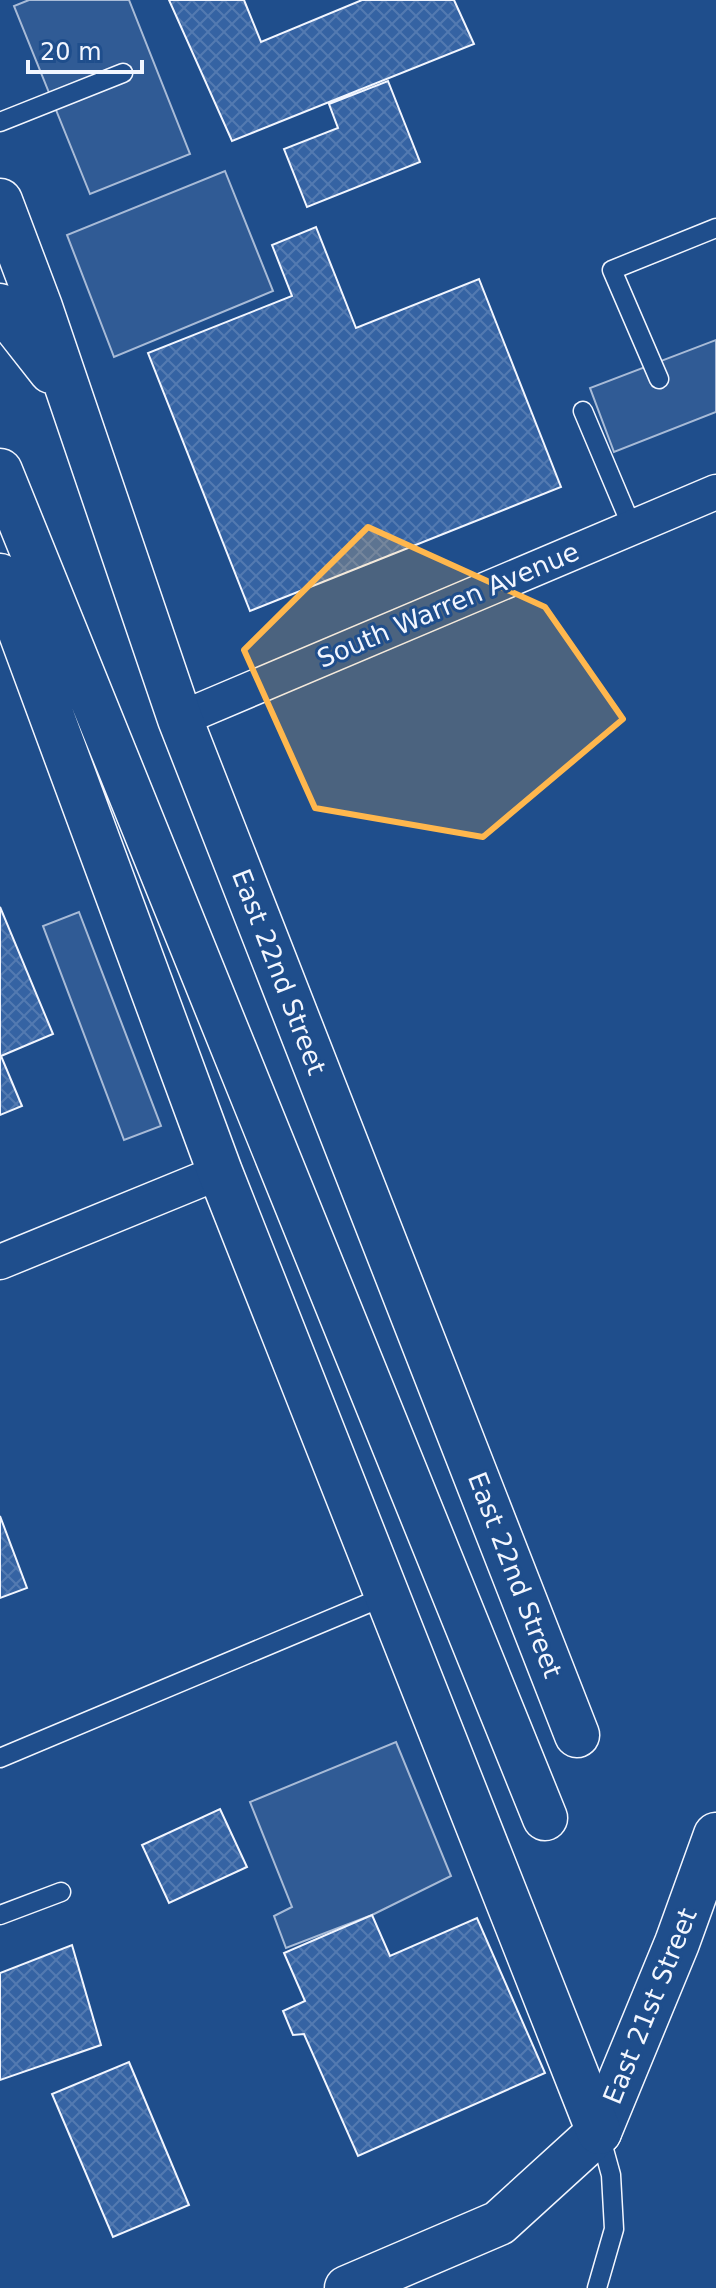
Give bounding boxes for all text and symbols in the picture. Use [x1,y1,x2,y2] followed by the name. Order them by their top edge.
[28,24,142,74] scale bar
[40,38,102,66] text: 20 m
[313,536,583,674] street label: South Warren Avenue
[226,865,332,1079] street label: East 22nd Street
[462,1468,568,1682] street label: East 22nd Street
[597,1904,703,2108] street label: East 21st Street

